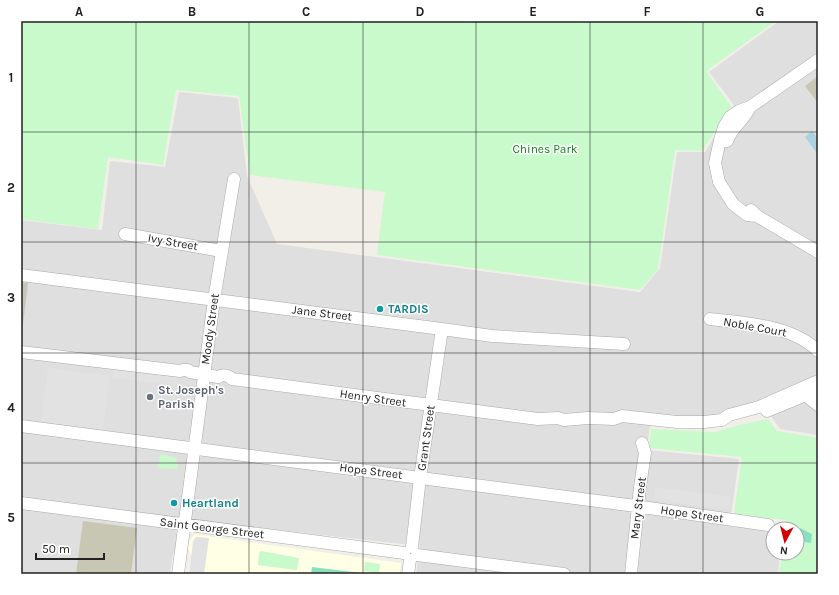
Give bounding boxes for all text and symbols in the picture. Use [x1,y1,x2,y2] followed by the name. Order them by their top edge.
[75,4,83,19] text: A
[188,4,196,19] text: B
[302,4,310,19] text: C
[416,4,425,19] text: D
[529,4,537,19] text: E
[643,4,651,19] text: F
[756,4,764,19] text: G
[9,70,13,85] text: 1
[512,142,578,156] park label: Chines Park
[7,180,15,195] text: 2
[147,231,200,253] street label: Ivy Street
[7,290,15,305] text: 3
[198,292,222,366] street label: Moody Street
[291,302,353,324] street label: Jane Street
[388,302,429,316] place label: TARDIS
[375,304,385,314] marker: TARDIS
[722,315,788,340] street label: Noble Court
[158,383,224,411] place label: St. Joseph's Parish
[339,386,408,410] street label: Henry Street
[145,392,155,402] marker: St. Joseph's Parish
[7,400,15,415] text: 4
[414,404,438,472] street label: Grant Street
[339,460,404,482] street label: Hope Street
[627,476,649,540] street label: Mary Street
[182,496,239,510] place label: Heartland
[169,498,179,508] marker: Heartland
[660,503,725,525] street label: Hope Street
[7,510,15,525] text: 5
[159,515,266,541] street label: Saint George Street
[765,521,805,561] north arrow
[36,535,104,561] scale bar
[42,542,70,556] text: 50 m
[779,543,789,557] text: N

